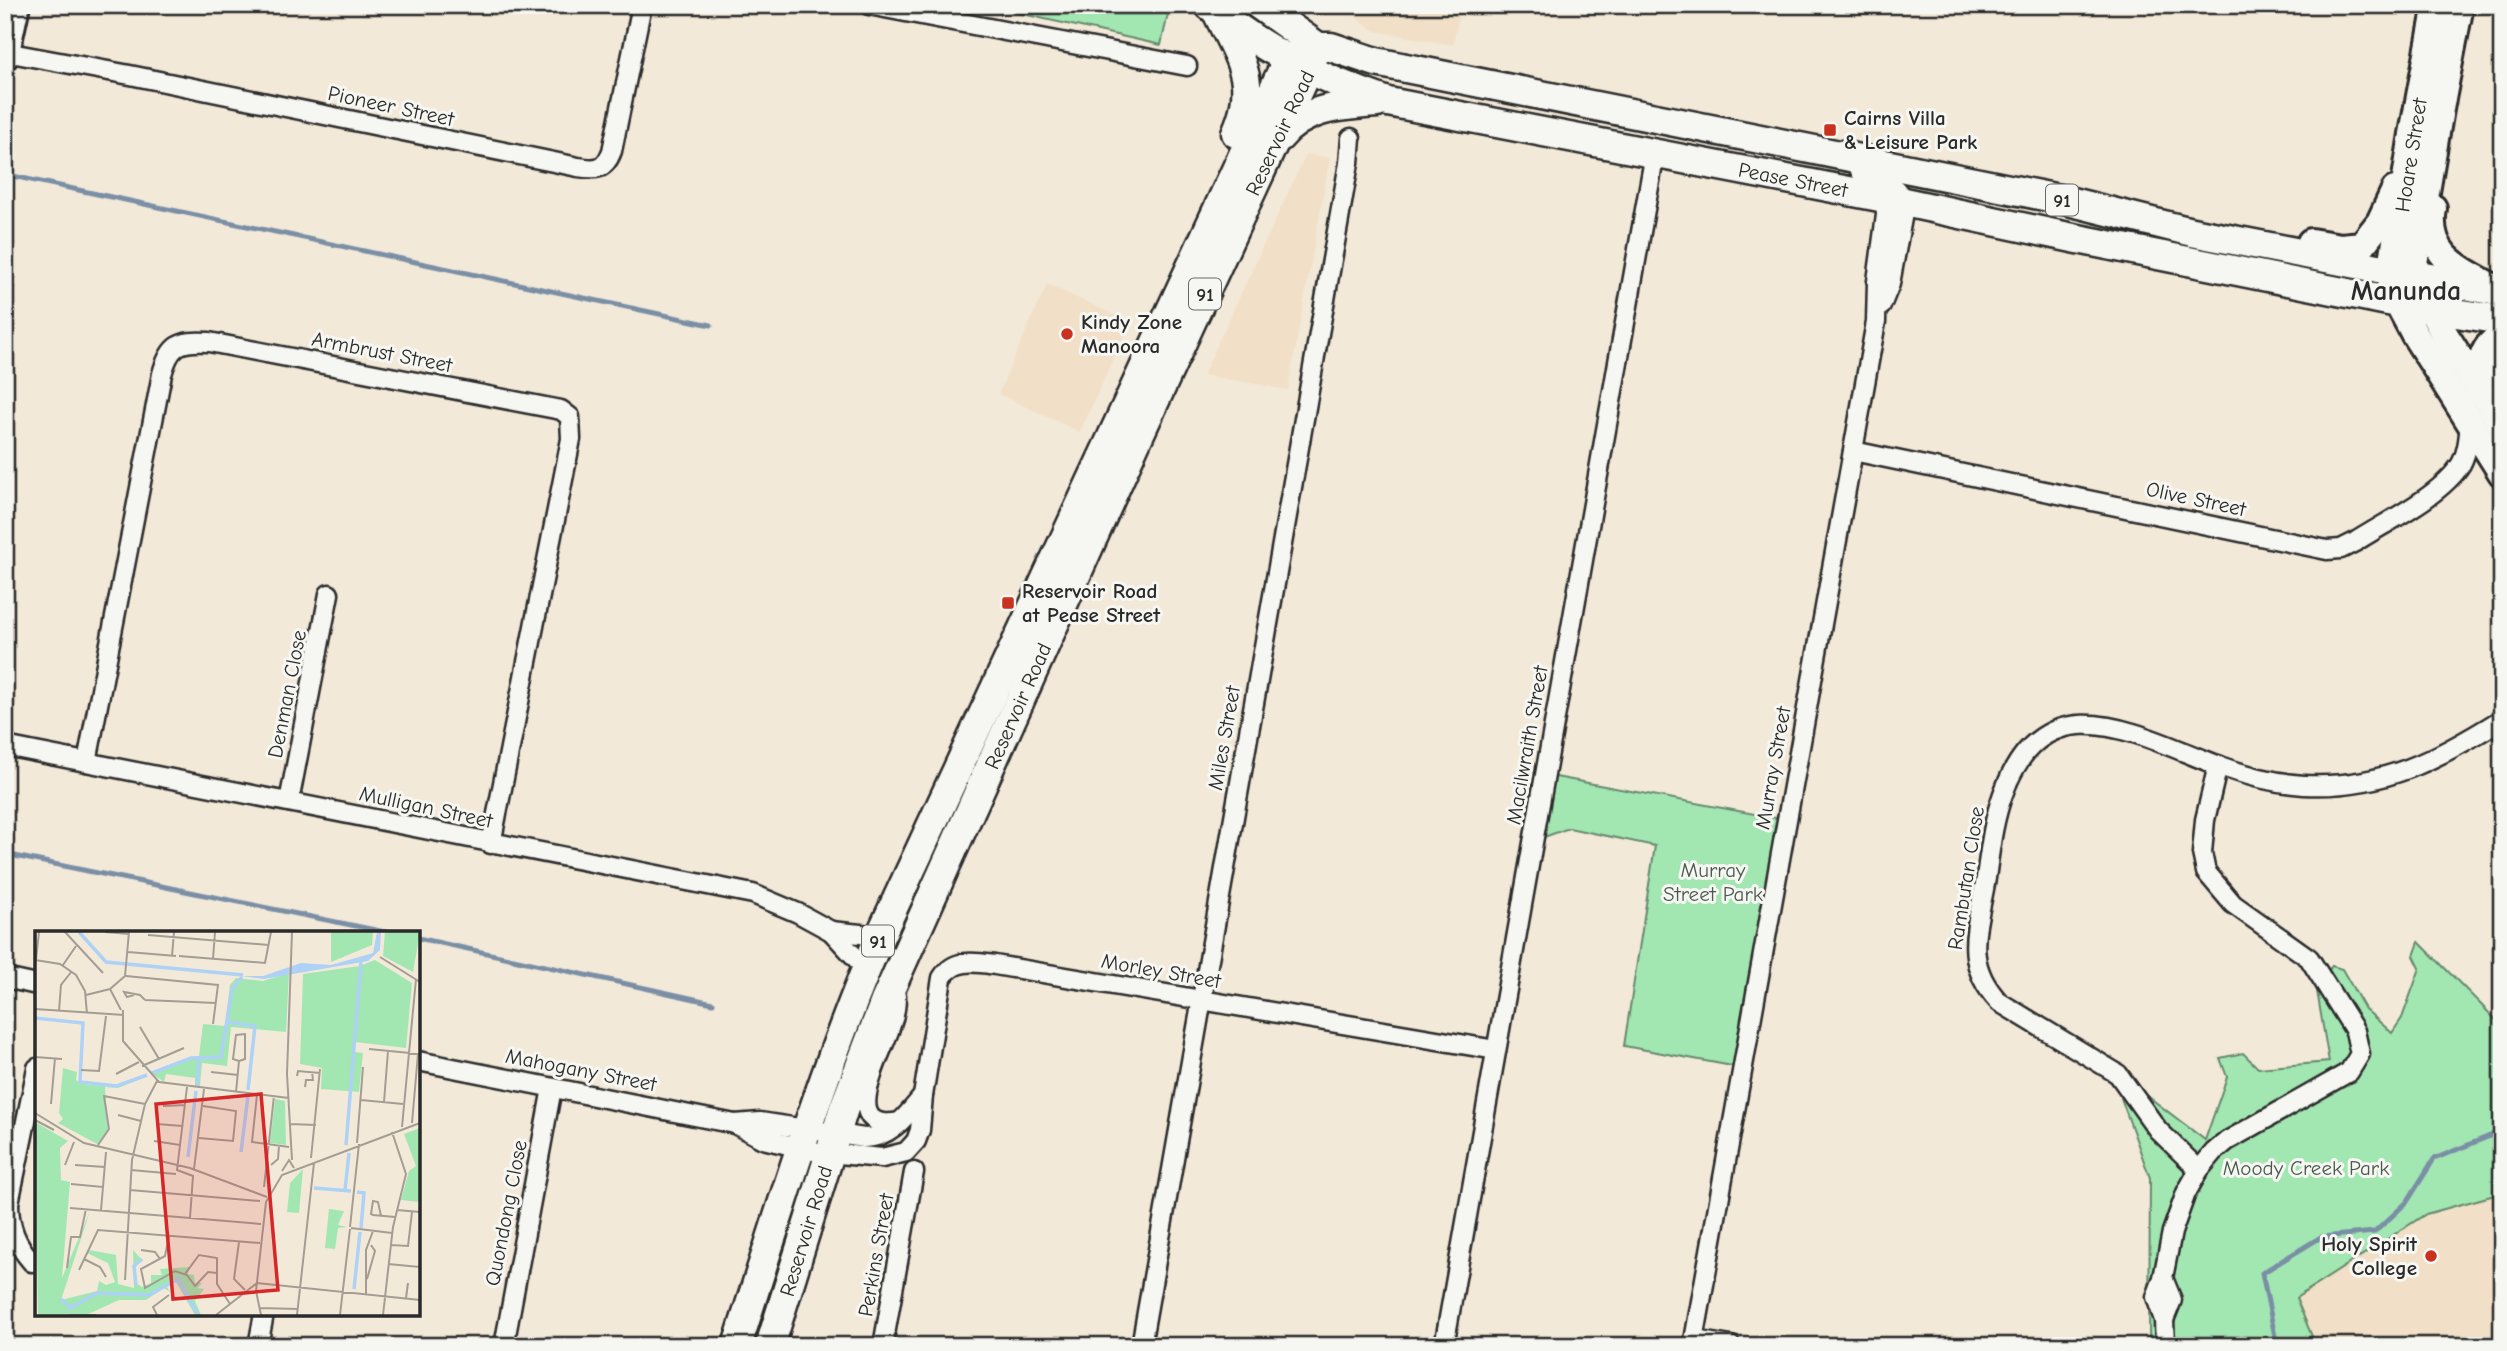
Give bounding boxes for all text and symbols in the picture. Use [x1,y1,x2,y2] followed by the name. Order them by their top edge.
[1241,67,1319,199] street label: Reservoir Road
[326,81,457,131] street label: Pioneer Street
[2390,95,2432,214] street label: Hoare Street
[1844,106,1978,154] place label: Cairns Villa & Leisure Park
[1822,122,1838,138] marker: Cairns Villa & Leisure Park
[1736,158,1851,203] street label: Pease Street
[2046,184,2078,216] road number: 91
[2351,275,2461,307] district label: Manunda
[1189,278,1221,310] road number: 91
[1081,310,1182,358] place label: Kindy Zone Manoora
[1059,326,1075,342] marker: Kindy Zone Manoora
[310,327,455,378] street label: Armbrust Street
[2144,477,2249,521] street label: Olive Street
[1022,579,1161,627] place label: Reservoir Road at Pease Street
[1000,595,1016,611] marker: Reservoir Road at Pease Street
[263,628,311,760] street label: Denman Close
[980,639,1056,773] street label: Reservoir Road
[1501,663,1553,826] street label: Macilwraith Street
[1203,683,1245,792] street label: Miles Street
[1750,704,1796,831] street label: Murray Street
[357,781,496,833] street label: Mulligan Street
[1943,805,1989,951] street label: Rambutan Close
[1663,858,1763,906] park label: Murray Street Park
[862,925,894,956] road number: 91
[35,931,420,1316] inset map
[1099,949,1224,994] street label: Morley Street
[503,1044,660,1097] street label: Mahogany Street
[480,1138,532,1288] street label: Quondong Close
[2223,1156,2389,1180] park label: Moody Creek Park
[775,1163,837,1299] street label: Reservoir Road
[853,1191,899,1318] street label: Perkins Street
[2321,1232,2418,1280] place label: Holy Spirit College
[2423,1248,2439,1264] marker: Holy Spirit College

